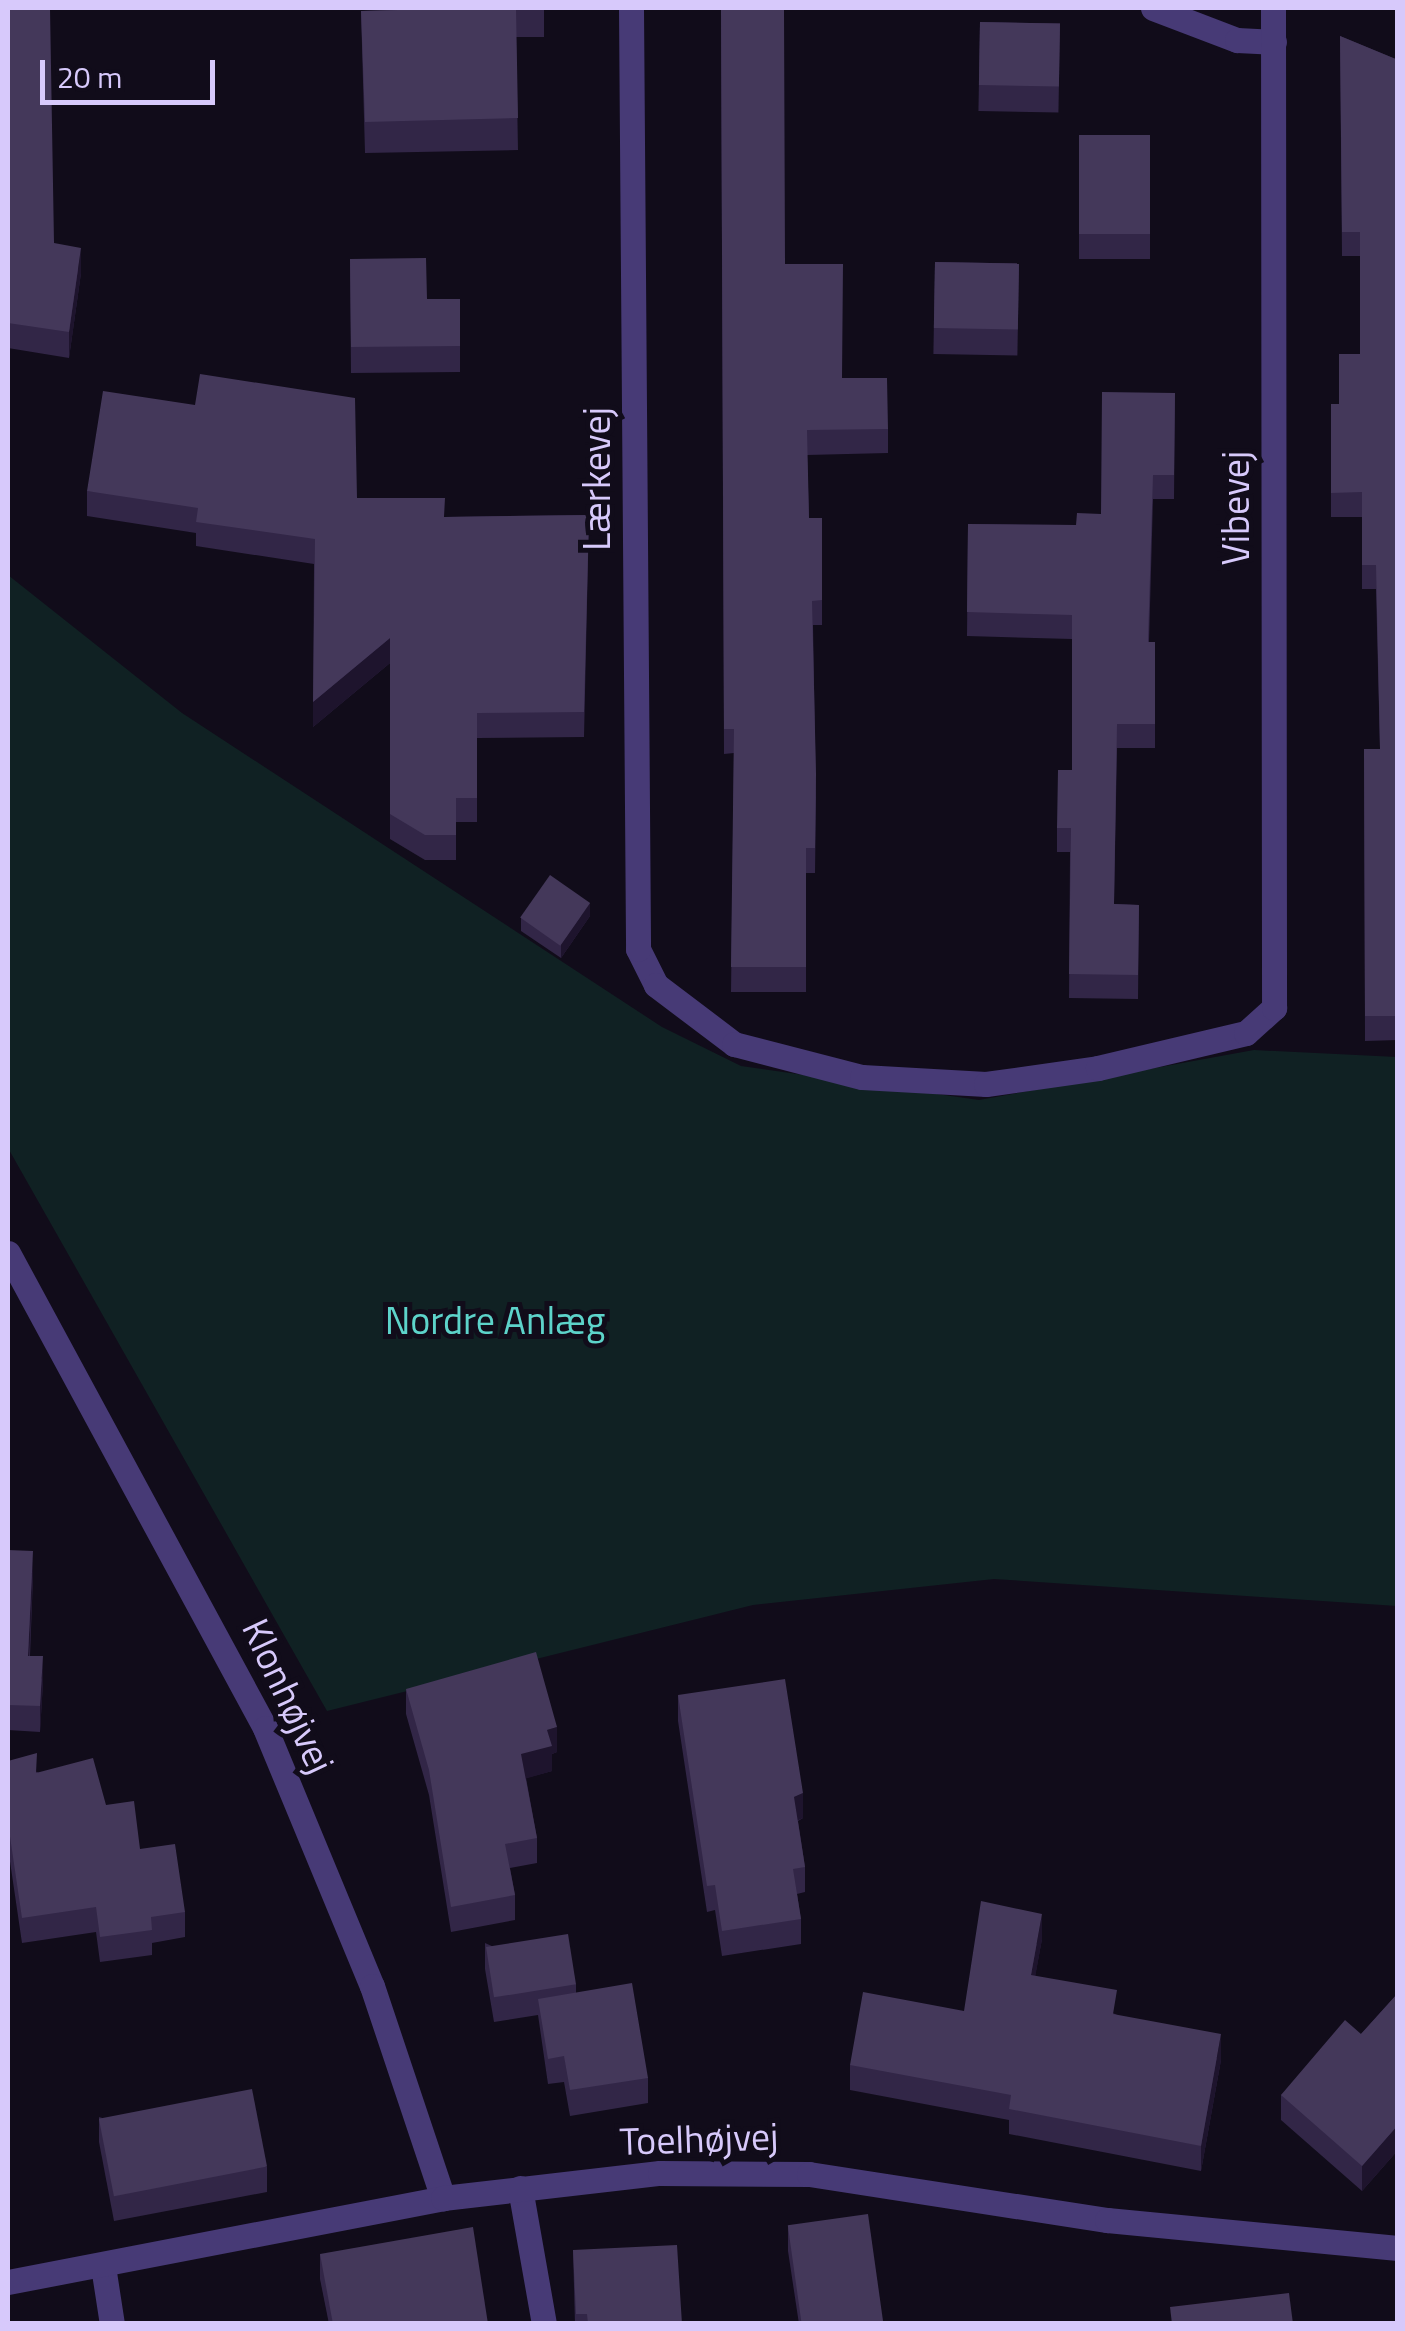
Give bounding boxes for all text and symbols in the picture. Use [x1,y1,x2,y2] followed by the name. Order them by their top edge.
[45,40,220,102] scale bar
[57,54,122,100] text: 20 m
[574,407,620,551] street label: Lærkevej
[1213,451,1259,565] street label: Vibevej
[385,1298,605,1344] park label: Nordre Anlæg
[232,1612,344,1780] street label: Klonhøjvej
[619,2113,779,2165] street label: Toelhøjvej

